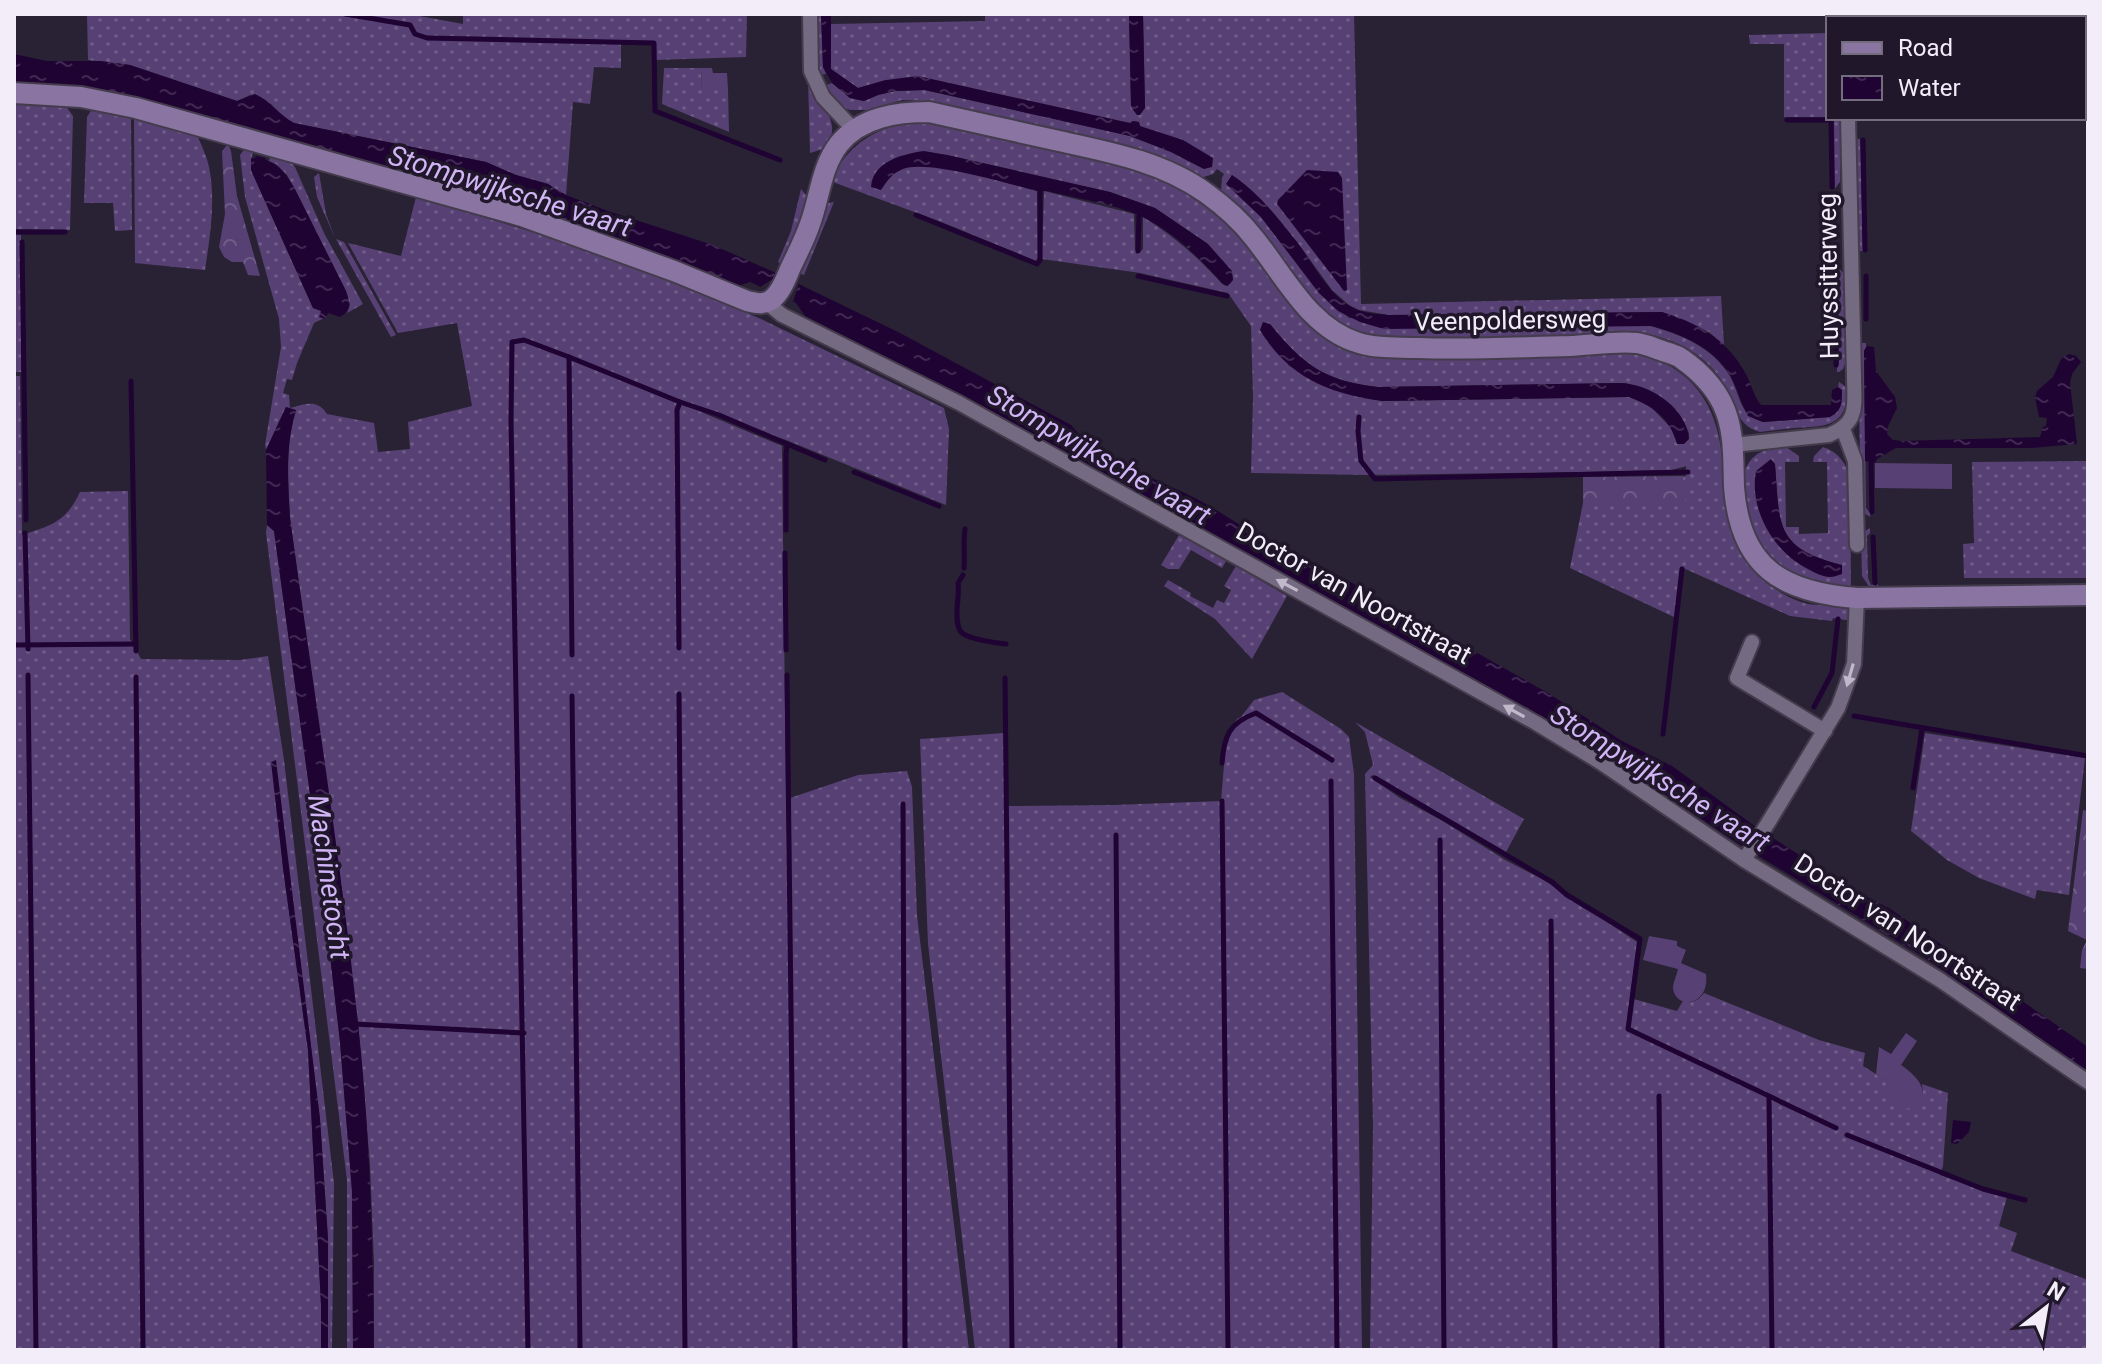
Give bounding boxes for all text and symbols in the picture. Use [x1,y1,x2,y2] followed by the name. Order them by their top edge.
[1826,16,2086,120] legend
[1898,34,1953,62] text: Road
[1898,74,1961,102] text: Water
[385,138,637,244] water label: Stompwijksche vaart
[1812,193,1844,359] street label: Huyssitterweg
[1414,303,1606,337] street label: Veenpoldersweg
[981,378,1217,533] water label: Stompwijksche vaart
[1231,516,1477,670] street label: Doctor van Noortstraat
[1276,578,1298,592] one-way arrow
[1843,664,1856,688] one-way arrow
[1544,697,1777,859] water label: Stompwijksche vaart
[1503,704,1525,718] one-way arrow
[301,793,357,963] water label: Machinetocht
[1789,847,2027,1017] street label: Doctor van Noortstraat
[2006,1268,2086,1348] north arrow
[2043,1277,2069,1306] text: N

